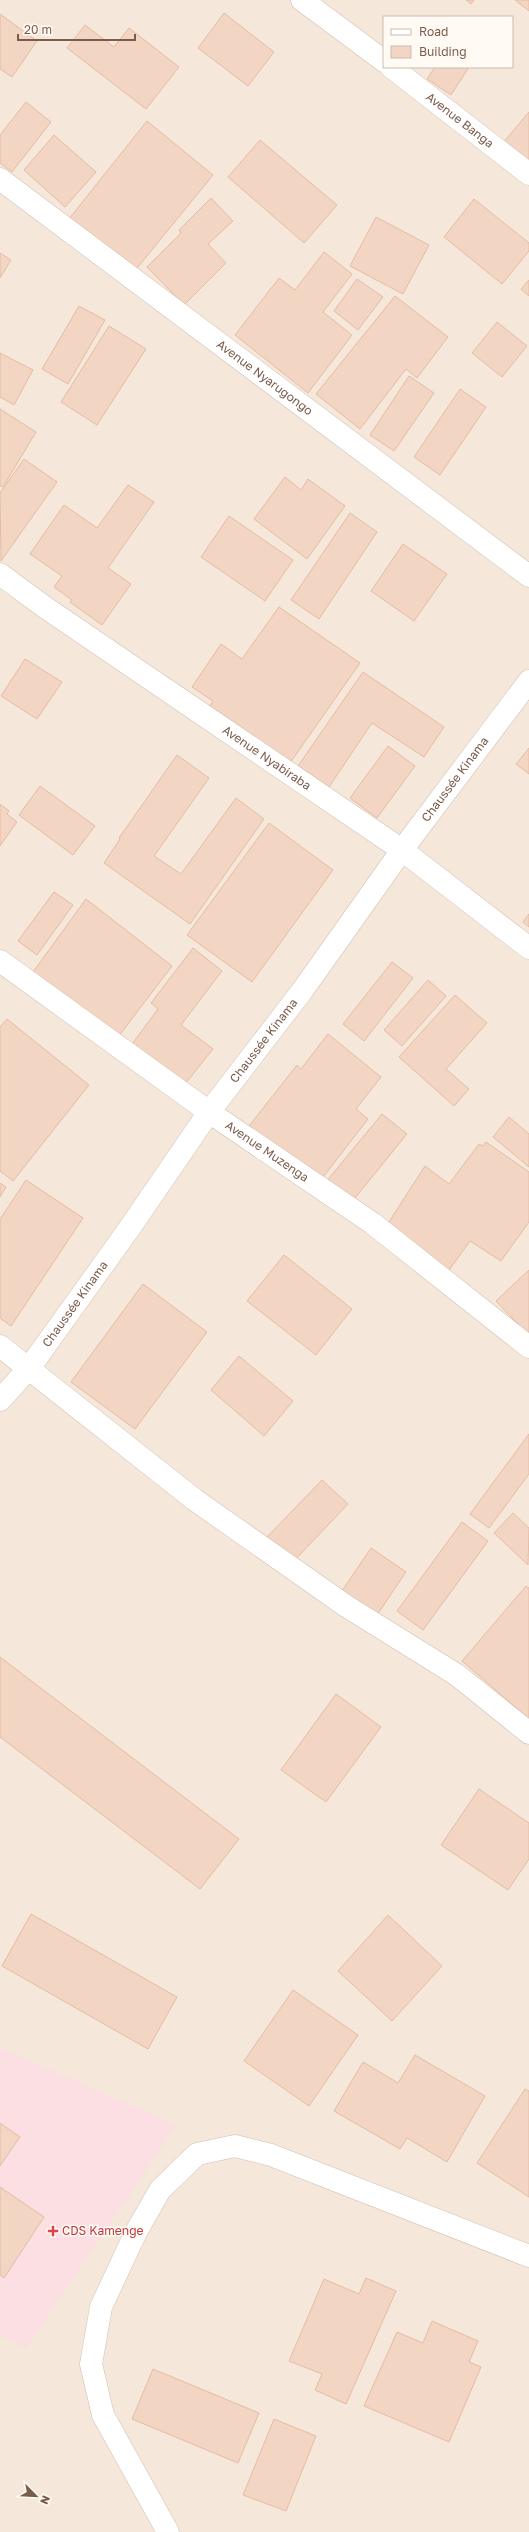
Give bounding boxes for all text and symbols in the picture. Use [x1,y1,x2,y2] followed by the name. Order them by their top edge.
[18,16,135,42] scale bar
[383,16,513,68] legend
[24,22,52,37] text: 20 m
[419,24,448,39] text: Road
[419,44,467,59] text: Building
[423,89,497,151] street label: Avenue Banga
[214,336,316,418] street label: Avenue Nyarugongo
[220,722,314,793] street label: Avenue Nyabiraba
[418,734,491,824] street label: Chaussée Kinama
[226,995,300,1086] street label: Chaussée Kinama
[223,1117,312,1185] street label: Avenue Muzenga
[39,1258,111,1350] street label: Chaussée Kinama
[62,2223,144,2238] place label: CDS Kamenge
[47,2225,59,2237] marker: CDS Kamenge
[16,2476,56,2516] north arrow
[38,2494,53,2507] text: N

